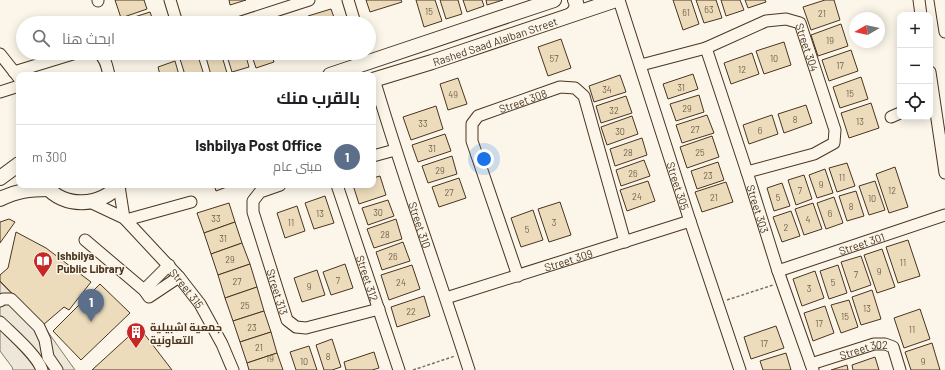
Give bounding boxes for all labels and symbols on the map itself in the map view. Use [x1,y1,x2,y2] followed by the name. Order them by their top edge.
[704,4,714,15] house number: 63
[425,6,433,17] house number: 15
[682,7,690,18] house number: 61
[818,8,826,19] house number: 21
[849,12,885,48] north arrow
[431,14,559,68] street label: Rashed Saad Alalban Street
[794,21,822,73] street label: Street 304
[826,35,834,46] house number: 19
[550,53,559,64] house number: 57
[770,53,778,64] house number: 10
[836,60,844,71] house number: 17
[738,64,746,75] house number: 12
[677,82,685,93] house number: 31
[602,84,612,95] house number: 34
[497,86,549,115] street label: Street 308
[846,88,854,99] house number: 15
[448,89,458,100] house number: 49
[682,103,692,114] house number: 29
[609,105,619,116] house number: 32
[793,114,798,125] house number: 8
[856,116,864,127] house number: 13
[418,118,428,129] house number: 33
[690,124,700,135] house number: 27
[758,125,763,136] house number: 6
[615,126,625,137] house number: 30
[428,143,436,154] house number: 31
[623,147,633,158] house number: 28
[695,147,705,158] house number: 25
[474,149,494,169] your location
[665,160,693,212] street label: Street 305
[435,165,445,176] house number: 29
[628,168,638,179] house number: 26
[703,170,713,181] house number: 23
[839,172,845,183] house number: 11
[819,179,824,190] house number: 9
[745,183,772,234] street label: Street 303
[798,185,803,196] house number: 7
[888,185,896,196] house number: 12
[444,187,454,198] house number: 27
[632,191,642,202] house number: 24
[710,192,718,203] house number: 21
[776,192,781,203] house number: 5
[868,193,876,204] house number: 10
[407,200,435,250] street label: Street 310
[849,201,854,212] house number: 8
[373,207,383,218] house number: 30
[316,208,324,219] house number: 13
[828,208,833,219] house number: 6
[211,213,221,224] house number: 33
[806,214,811,225] house number: 4
[288,217,294,228] house number: 11
[552,217,557,228] house number: 3
[784,222,789,233] house number: 2
[525,224,530,235] house number: 5
[380,229,390,240] house number: 28
[837,229,886,257] street label: Street 301
[219,233,227,244] house number: 31
[542,246,594,273] street label: Street 309
[57,249,125,275] place label: Ishbilya Public Library
[32,250,54,278] library icon: Ishbilya Public Library
[388,251,398,262] house number: 26
[354,253,382,303] street label: Street 312
[225,254,235,265] house number: 29
[900,257,906,268] house number: 11
[167,265,207,310] street label: Street 315
[877,266,882,277] house number: 9
[265,267,291,316] street label: Street 313
[854,269,859,280] house number: 7
[336,275,341,286] house number: 7
[232,276,242,287] house number: 27
[396,277,406,288] house number: 24
[831,277,836,288] house number: 5
[307,281,312,292] house number: 9
[807,283,812,294] house number: 3
[78,289,104,322] pin: 1
[240,300,250,311] house number: 25
[863,303,871,314] house number: 13
[406,306,416,317] house number: 22
[841,311,849,322] house number: 15
[815,318,823,329] house number: 17
[150,320,222,348] place label: جمعية اشبيلية التعاونية
[125,321,147,349] building icon: جمعية اشبيلية التعاونية
[247,322,257,333] house number: 23
[909,324,915,335] house number: 11
[838,337,888,361] street label: Street 302
[760,338,768,349] house number: 17
[255,342,263,353] house number: 21
[326,351,331,362] house number: 8
[266,353,274,364] house number: 19
[300,356,308,367] house number: 10
[921,356,926,367] house number: 9

